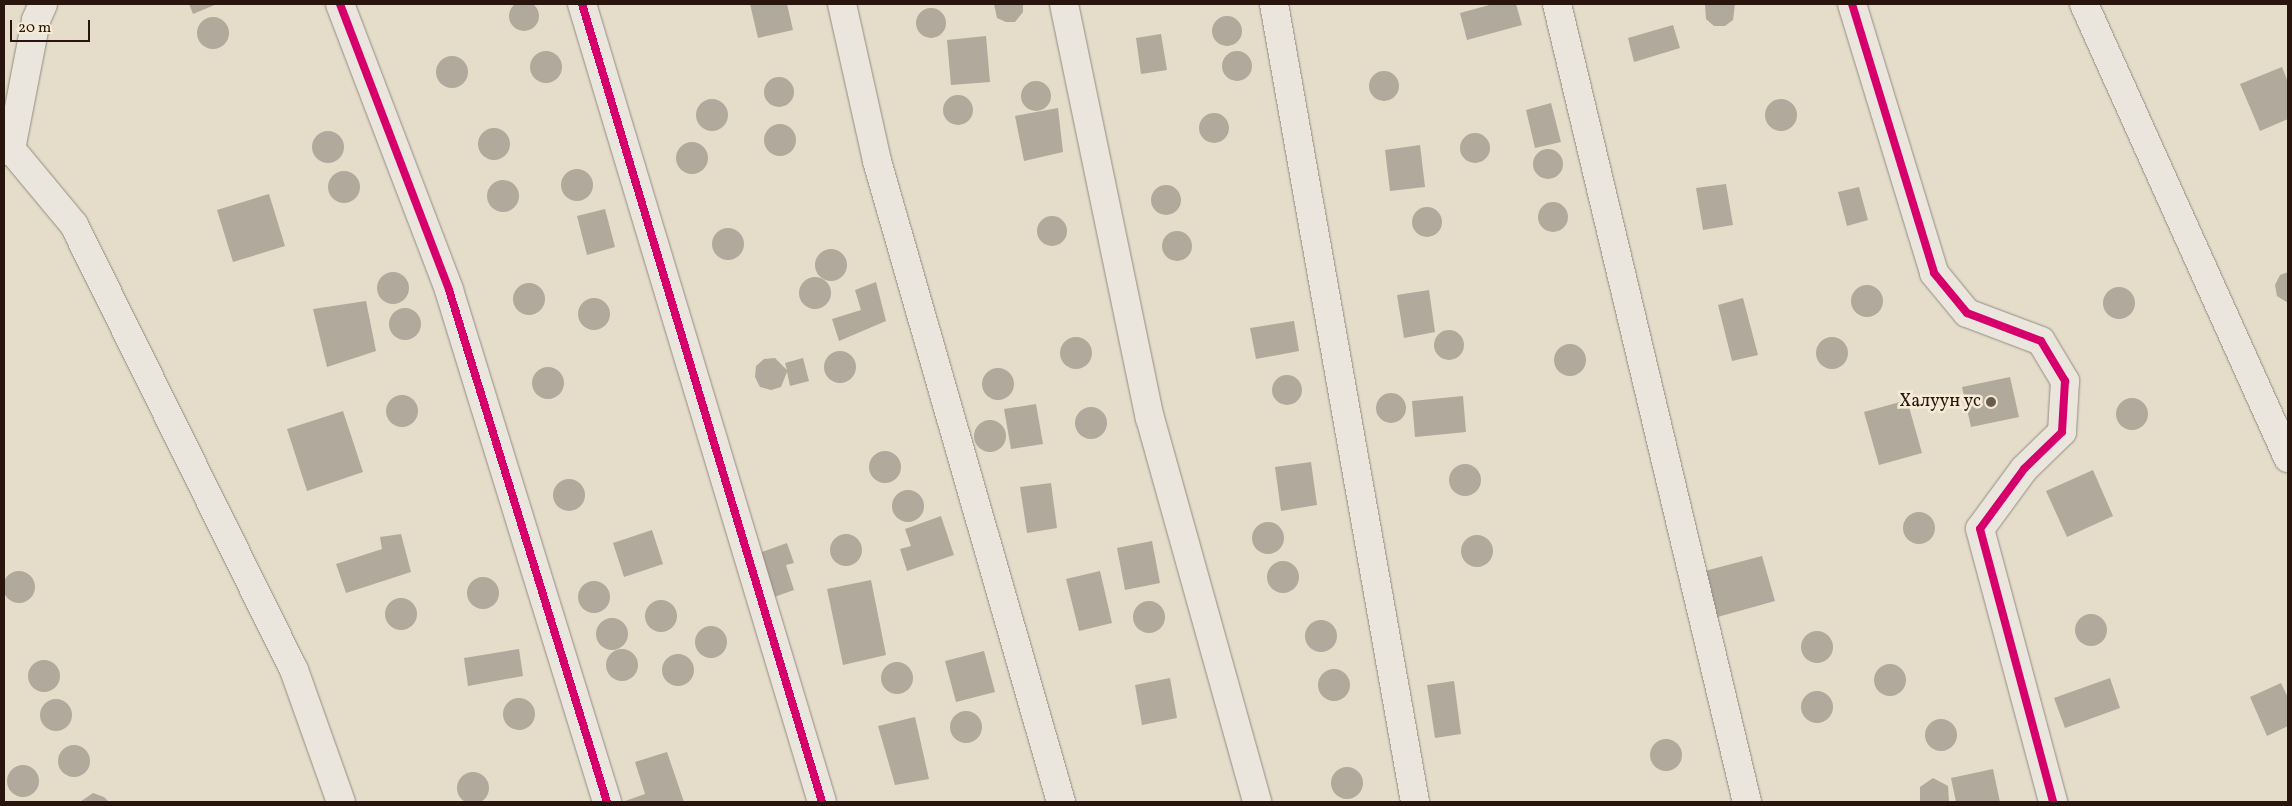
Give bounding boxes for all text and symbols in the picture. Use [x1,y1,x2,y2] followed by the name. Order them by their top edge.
[12,10,92,42] scale bar
[18,18,51,39] text: 20 m
[1899,391,1981,413] place label: Халуун ус
[1985,396,1997,408] marker: Халуун ус

